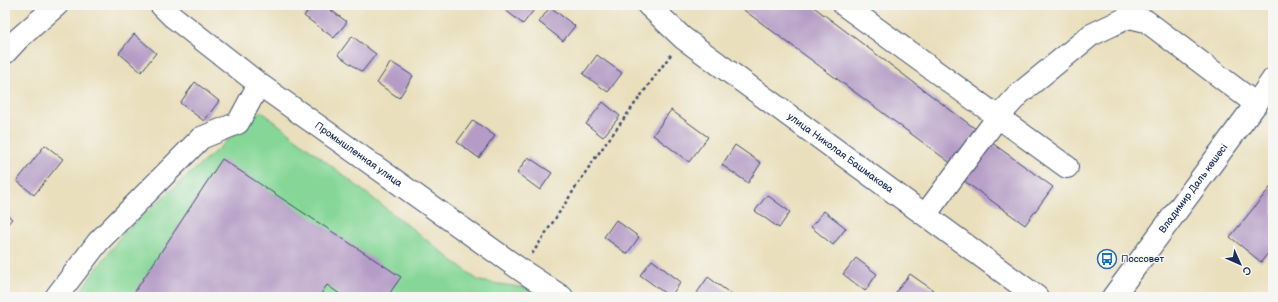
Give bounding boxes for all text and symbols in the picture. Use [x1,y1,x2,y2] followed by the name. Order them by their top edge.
[785,110,896,196] street label: улица Николая Башмакова
[312,120,405,190] street label: Промышленная улица
[1156,142,1230,235] street label: Владимир Даль көшесі
[1220,244,1260,284] north arrow
[1096,248,1118,270] bus stop icon: Поссовет
[1121,253,1165,265] place label: Поссовет
[1239,263,1254,278] text: С

